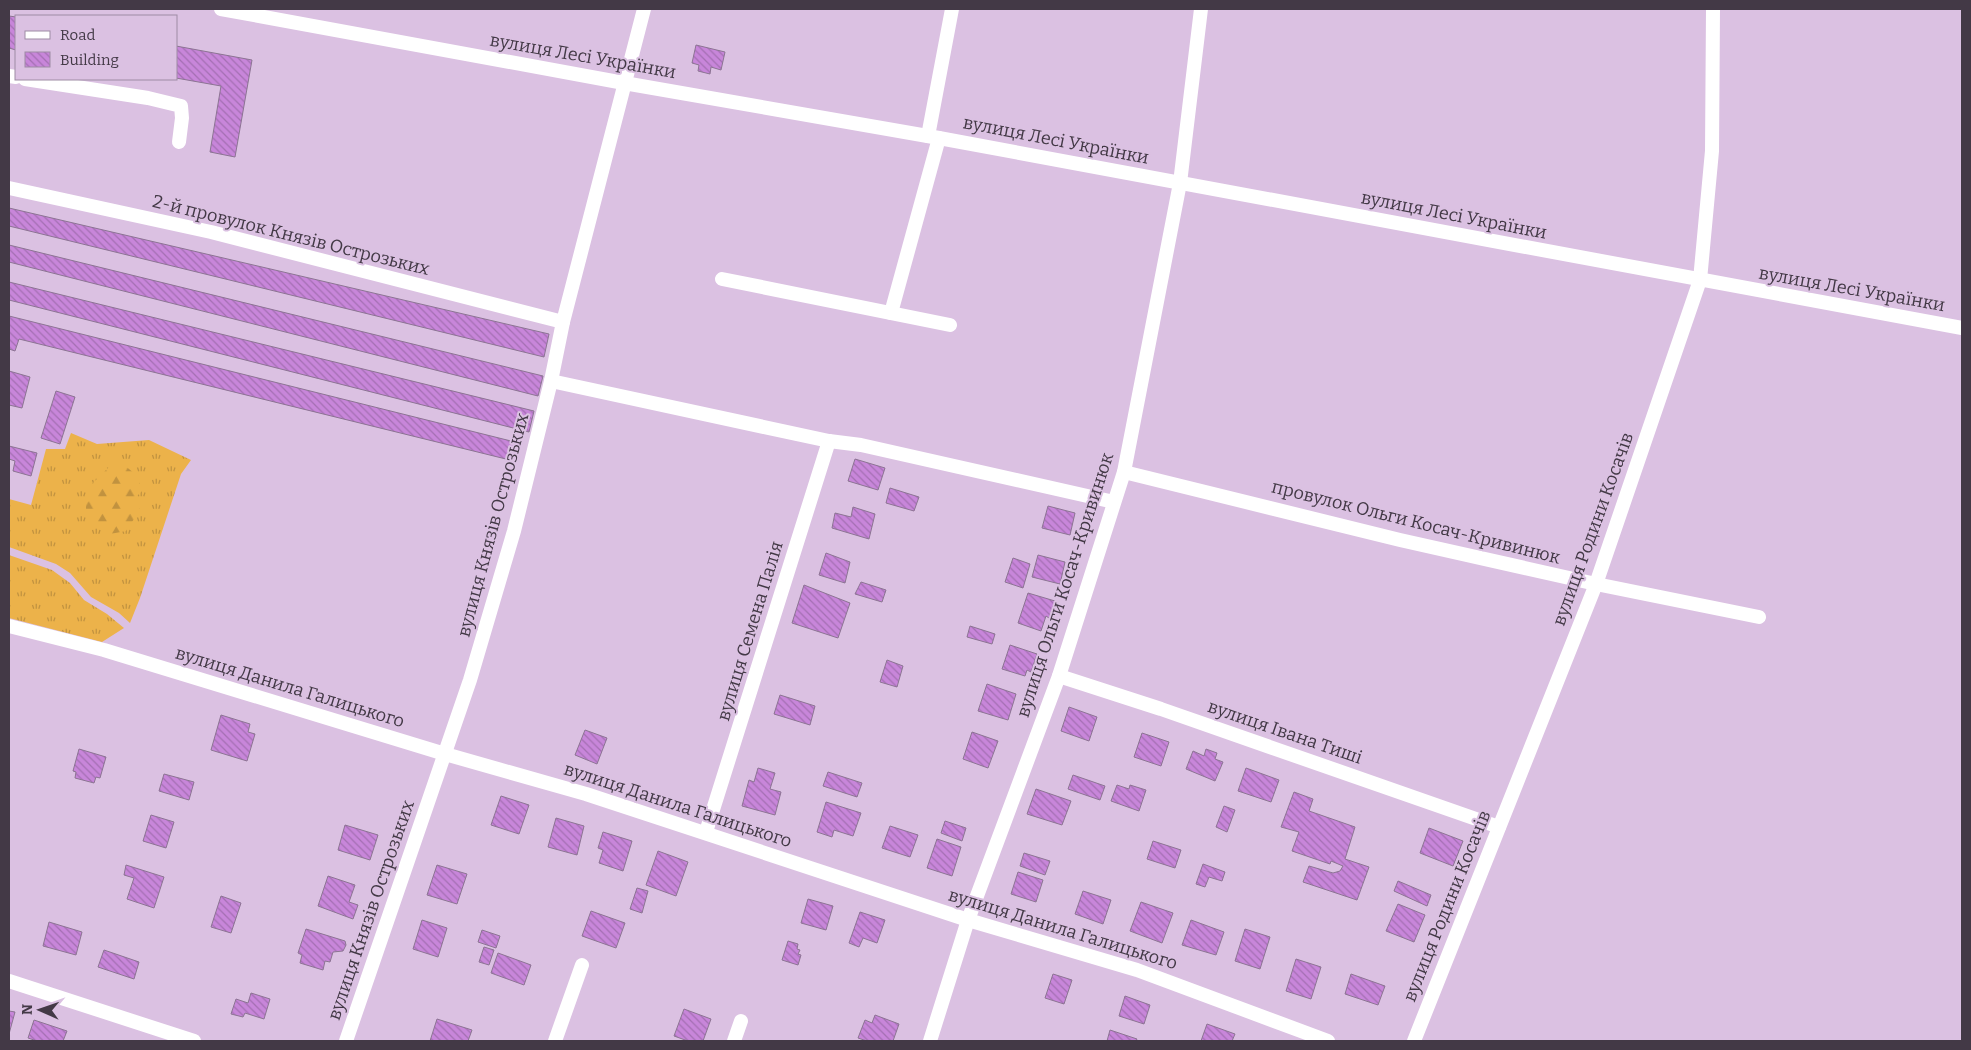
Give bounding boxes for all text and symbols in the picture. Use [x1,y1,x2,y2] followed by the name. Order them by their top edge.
[15,15,178,80] legend
[60,26,95,44] text: Road
[488,29,678,83] street label: вулиця Лесі Українки
[60,51,119,69] text: Building
[961,111,1151,169] street label: вулиця Лесі Українки
[1359,186,1549,244] street label: вулиця Лесі Українки
[150,190,432,280] street label: 2-й провулок Князів Острозьких
[1757,262,1947,316] street label: вулиця Лесі Українки
[452,411,534,639] street label: вулиця Князів Острозьких
[1548,429,1638,629] street label: вулиця Родини Косачів
[1012,450,1118,720] street label: вулиця Ольги Косач-Кривинюк
[1269,475,1563,569] street label: провулок Ольги Косач-Кривинюк
[712,539,788,723] street label: вулиця Семена Палія
[173,642,407,732] street label: вулиця Данила Галицького
[1205,695,1365,769] street label: вулиця Івана Тиші
[561,758,795,852] street label: вулиця Данила Галицького
[323,797,419,1023] street label: вулиця Князів Острозьких
[1399,807,1495,1005] street label: вулиця Родини Косачів
[946,884,1180,974] street label: вулиця Данила Галицького
[15,985,65,1035] north arrow
[19,1004,36,1015] text: N

